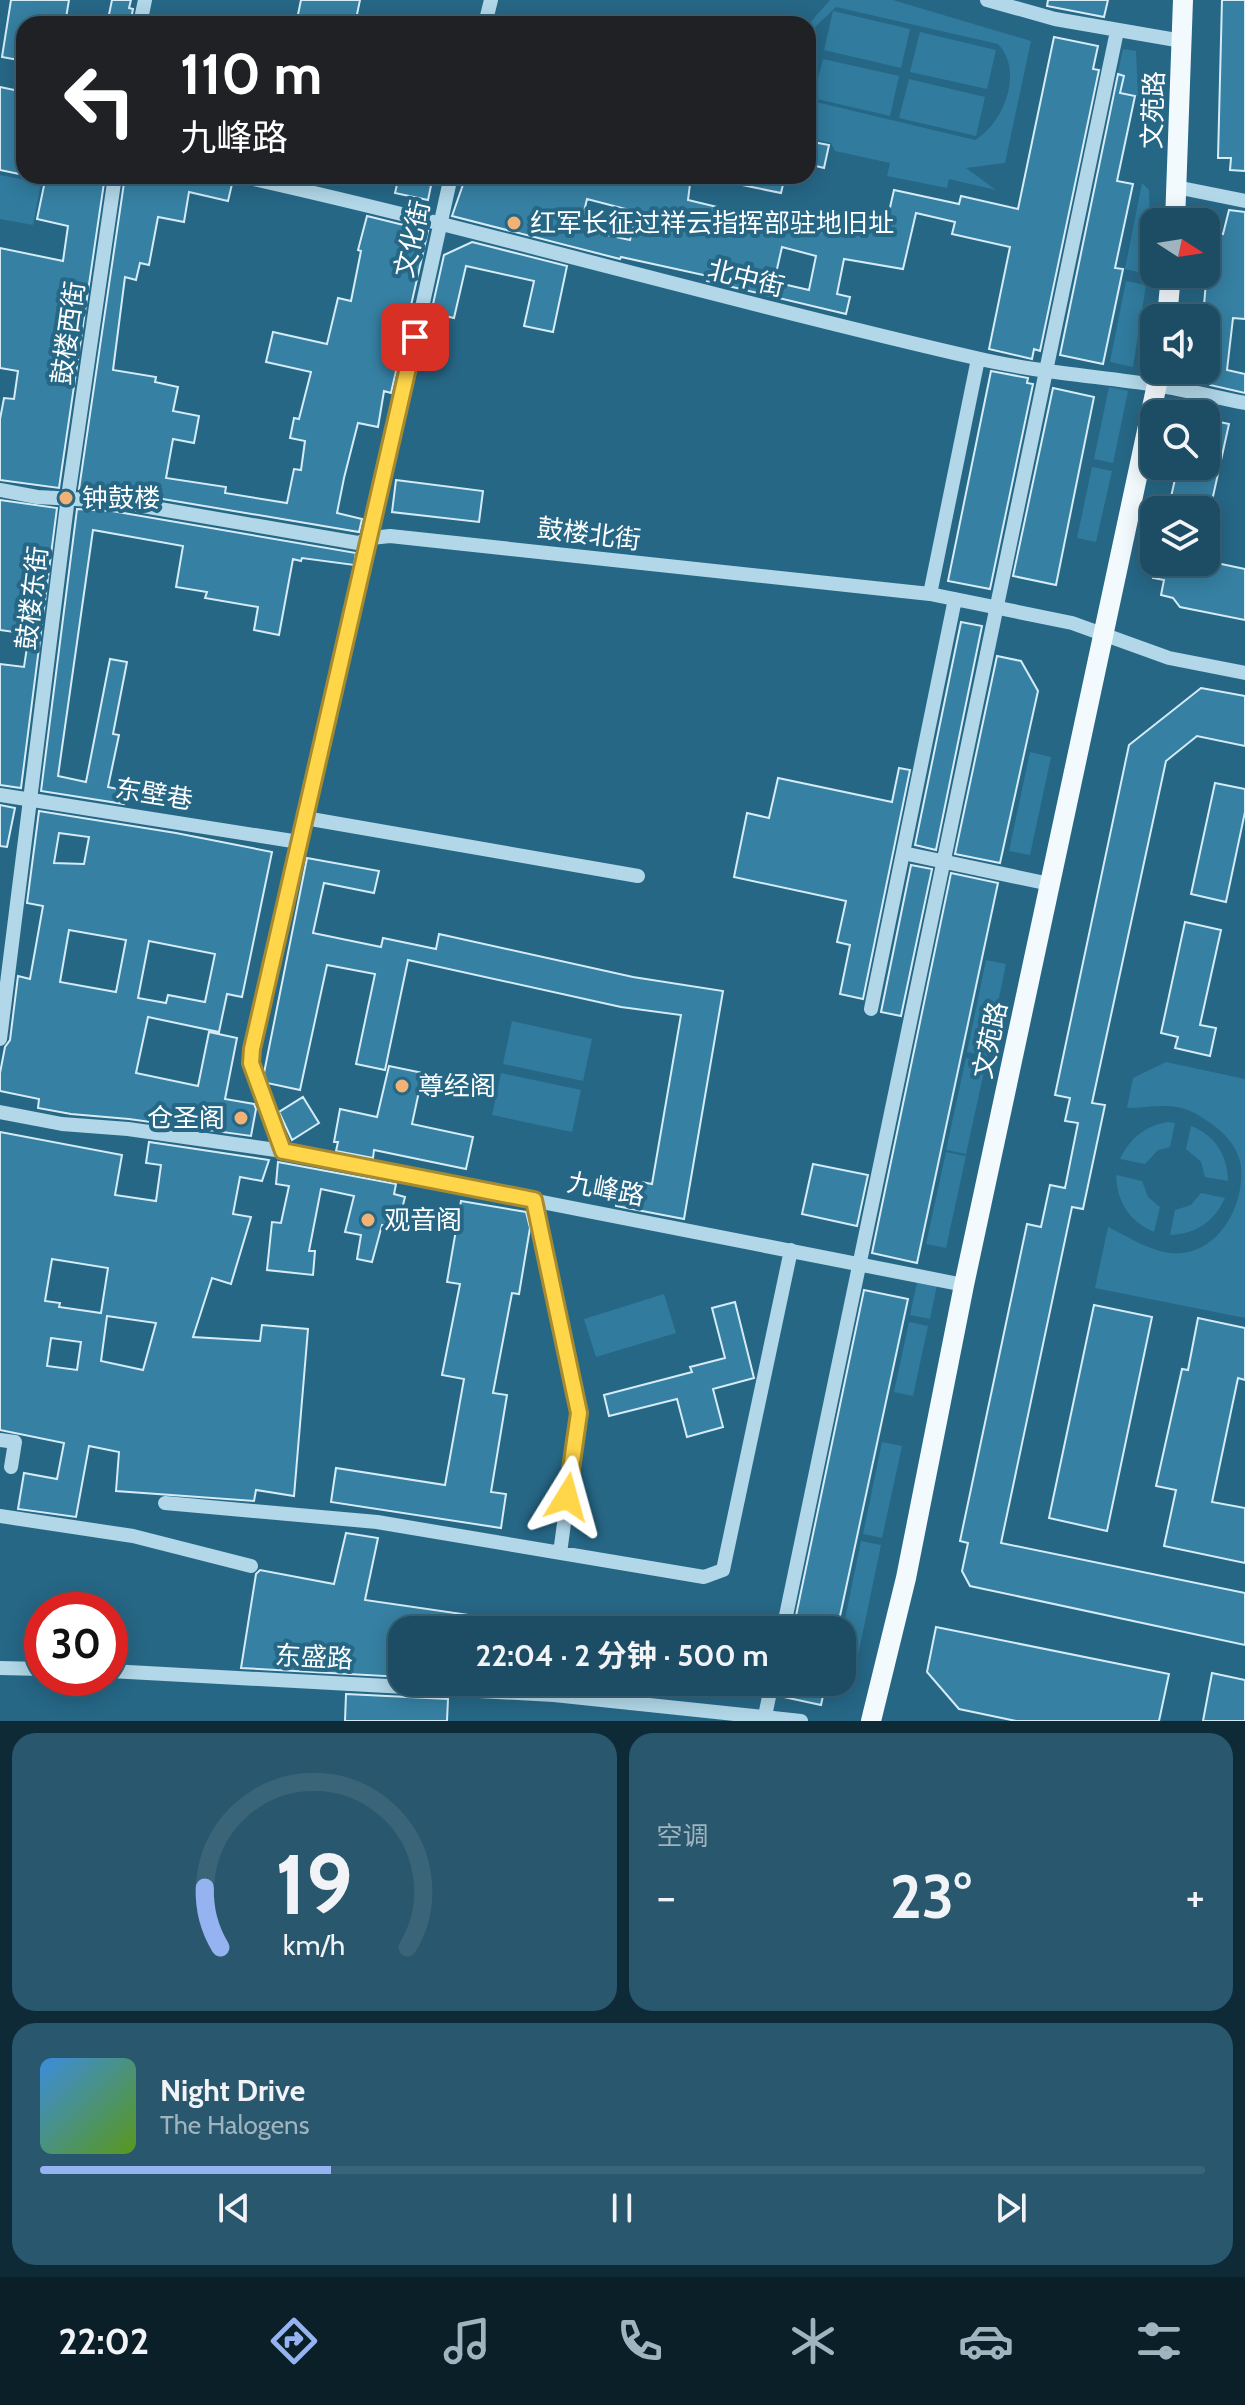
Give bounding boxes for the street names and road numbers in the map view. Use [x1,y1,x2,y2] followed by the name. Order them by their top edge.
[1136,70,1170,150] street label: 文苑路
[388,197,436,281] street label: 文化街
[704,253,788,303] street label: 北中街
[45,279,91,387] street label: 鼓楼西街
[535,512,643,556] street label: 鼓楼北街
[10,544,54,652] street label: 鼓楼东街
[113,772,195,816] street label: 东壁巷
[966,999,1014,1081] street label: 文苑路
[565,1166,647,1212] street label: 九峰路
[274,1639,354,1675] street label: 东盛路

